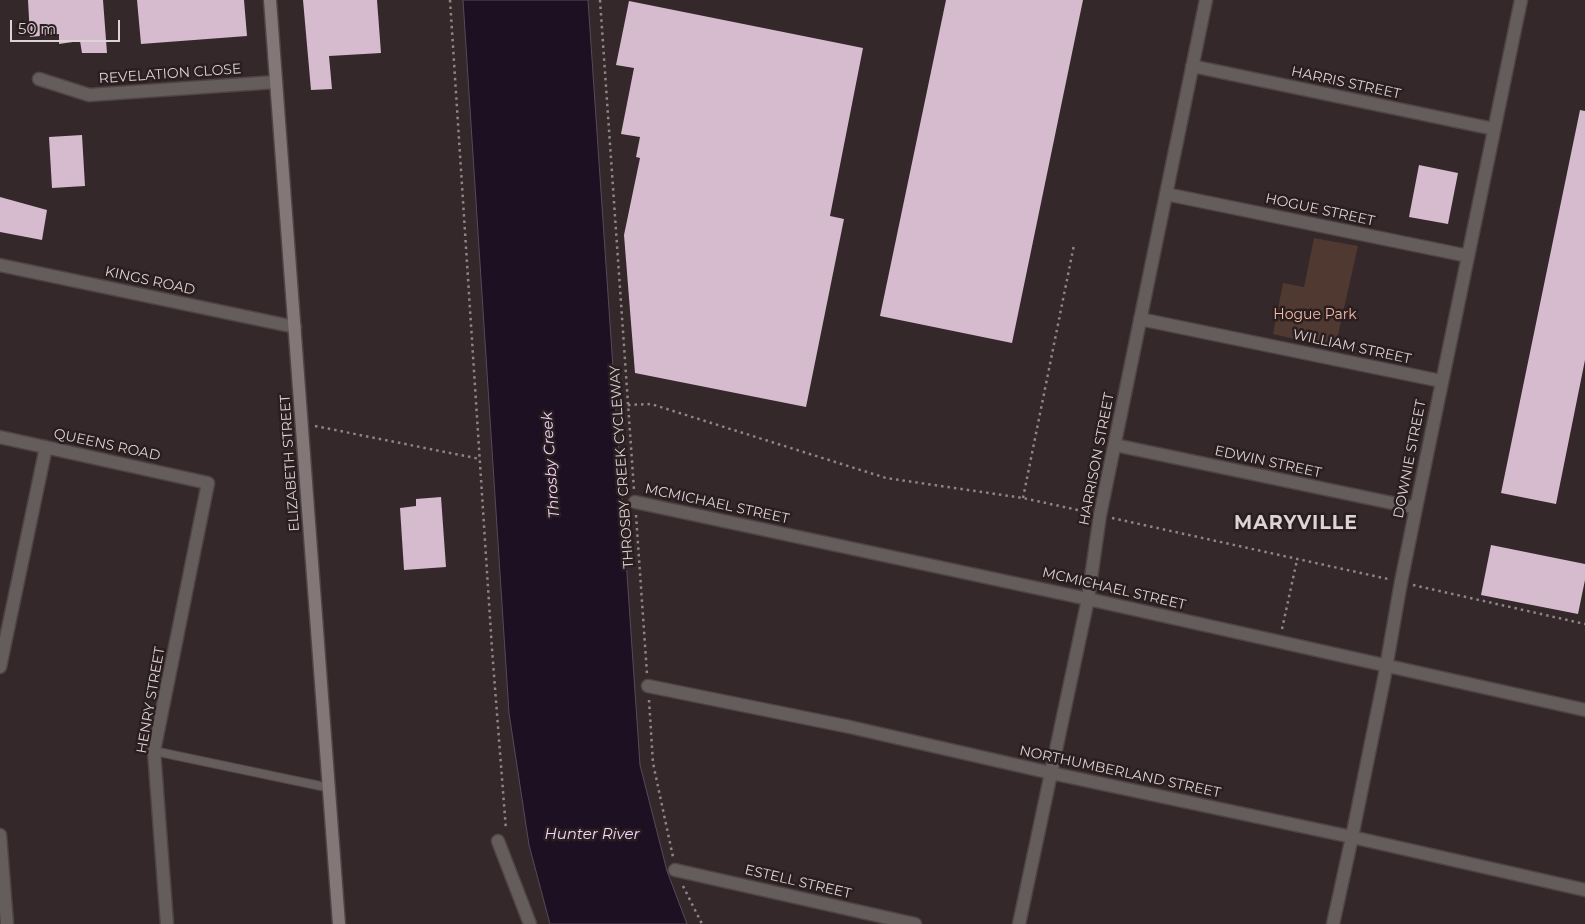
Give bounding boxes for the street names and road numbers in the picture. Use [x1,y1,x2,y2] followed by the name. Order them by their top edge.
[98,61,242,87] street label: REVELATION CLOSE
[1290,63,1402,103] street label: HARRIS STREET
[1264,190,1376,230] street label: HOGUE STREET
[103,263,197,299] street label: KINGS ROAD
[1291,326,1413,368] street label: WILLIAM STREET
[607,365,637,569] street label: THROSBY CREEK CYCLEWAY
[1076,391,1118,527] street label: HARRISON STREET
[277,394,303,532] street label: ELIZABETH STREET
[1390,398,1430,520] street label: DOWNIE STREET
[52,425,162,465] street label: QUEENS ROAD
[1213,442,1323,482] street label: EDWIN STREET
[643,481,791,527] street label: MCMICHAEL STREET
[1041,564,1187,614] street label: MCMICHAEL STREET
[133,645,169,755] street label: HENRY STREET
[1018,742,1222,802] street label: NORTHUMBERLAND STREET
[743,862,853,902] street label: ESTELL STREET

